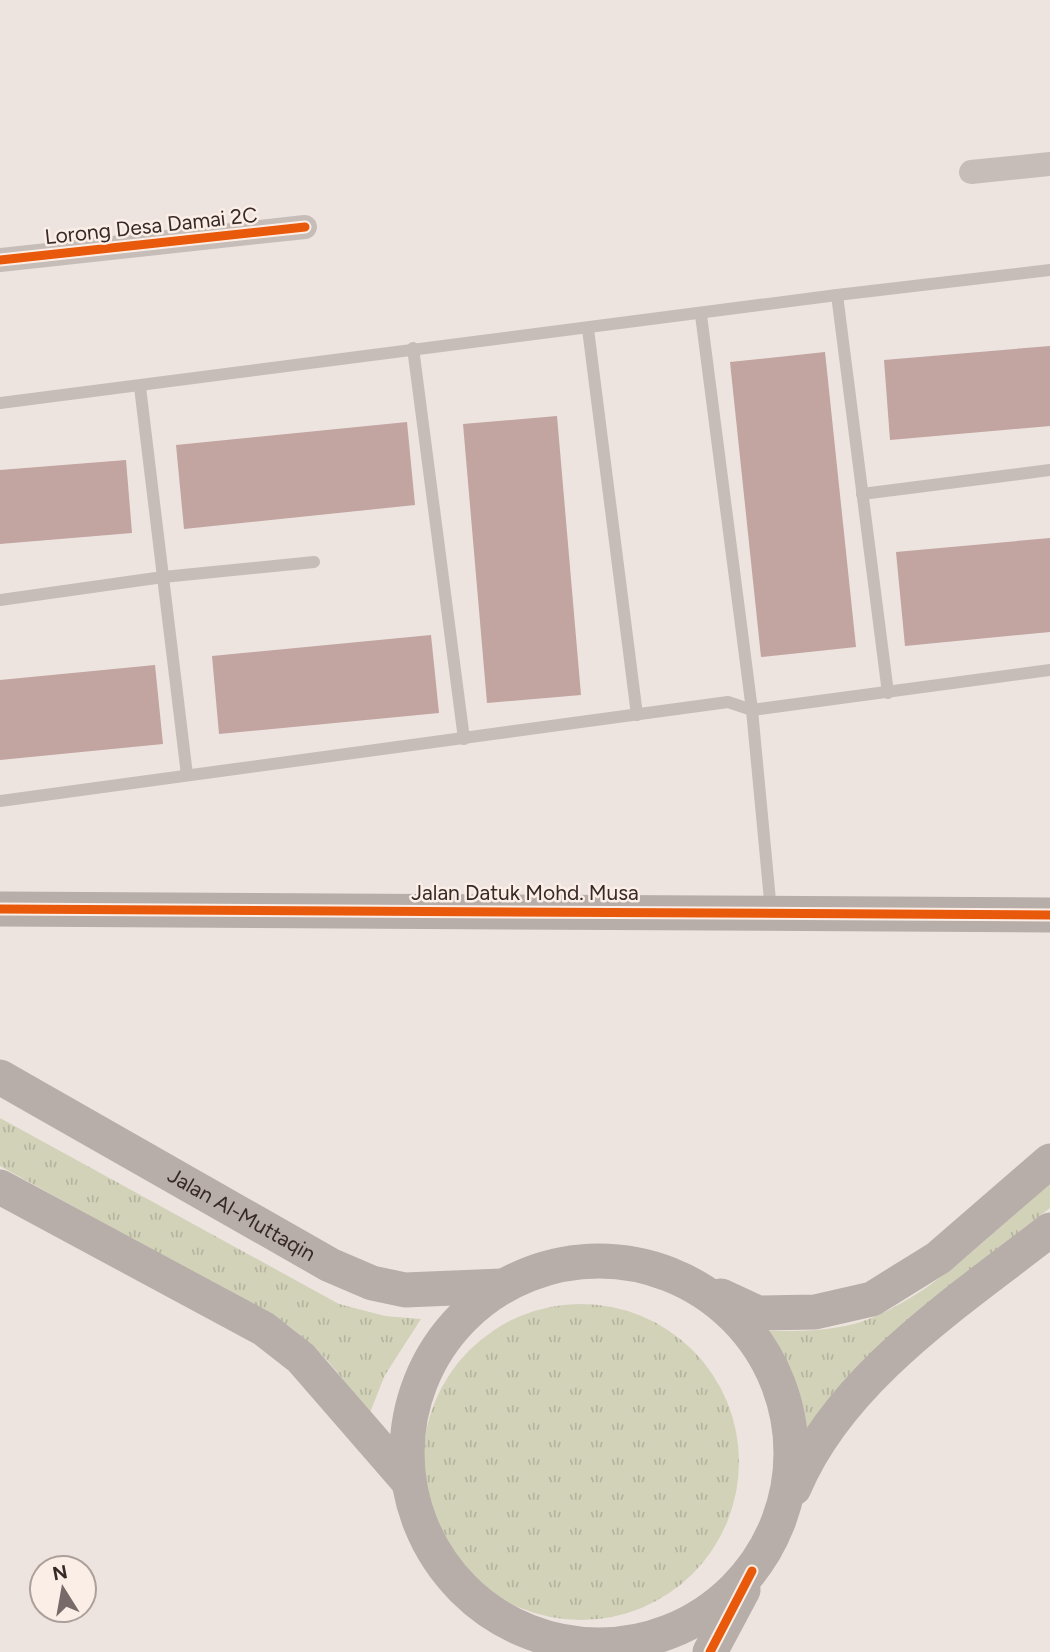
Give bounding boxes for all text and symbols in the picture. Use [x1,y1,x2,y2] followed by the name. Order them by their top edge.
[43,202,259,249] street label: Lorong Desa Damai 2C
[411,880,639,905] street label: Jalan Datuk Mohd. Musa
[163,1162,320,1266] street label: Jalan Al-Muttaqin
[28,1554,98,1624] north arrow
[50,1560,69,1585] text: N

